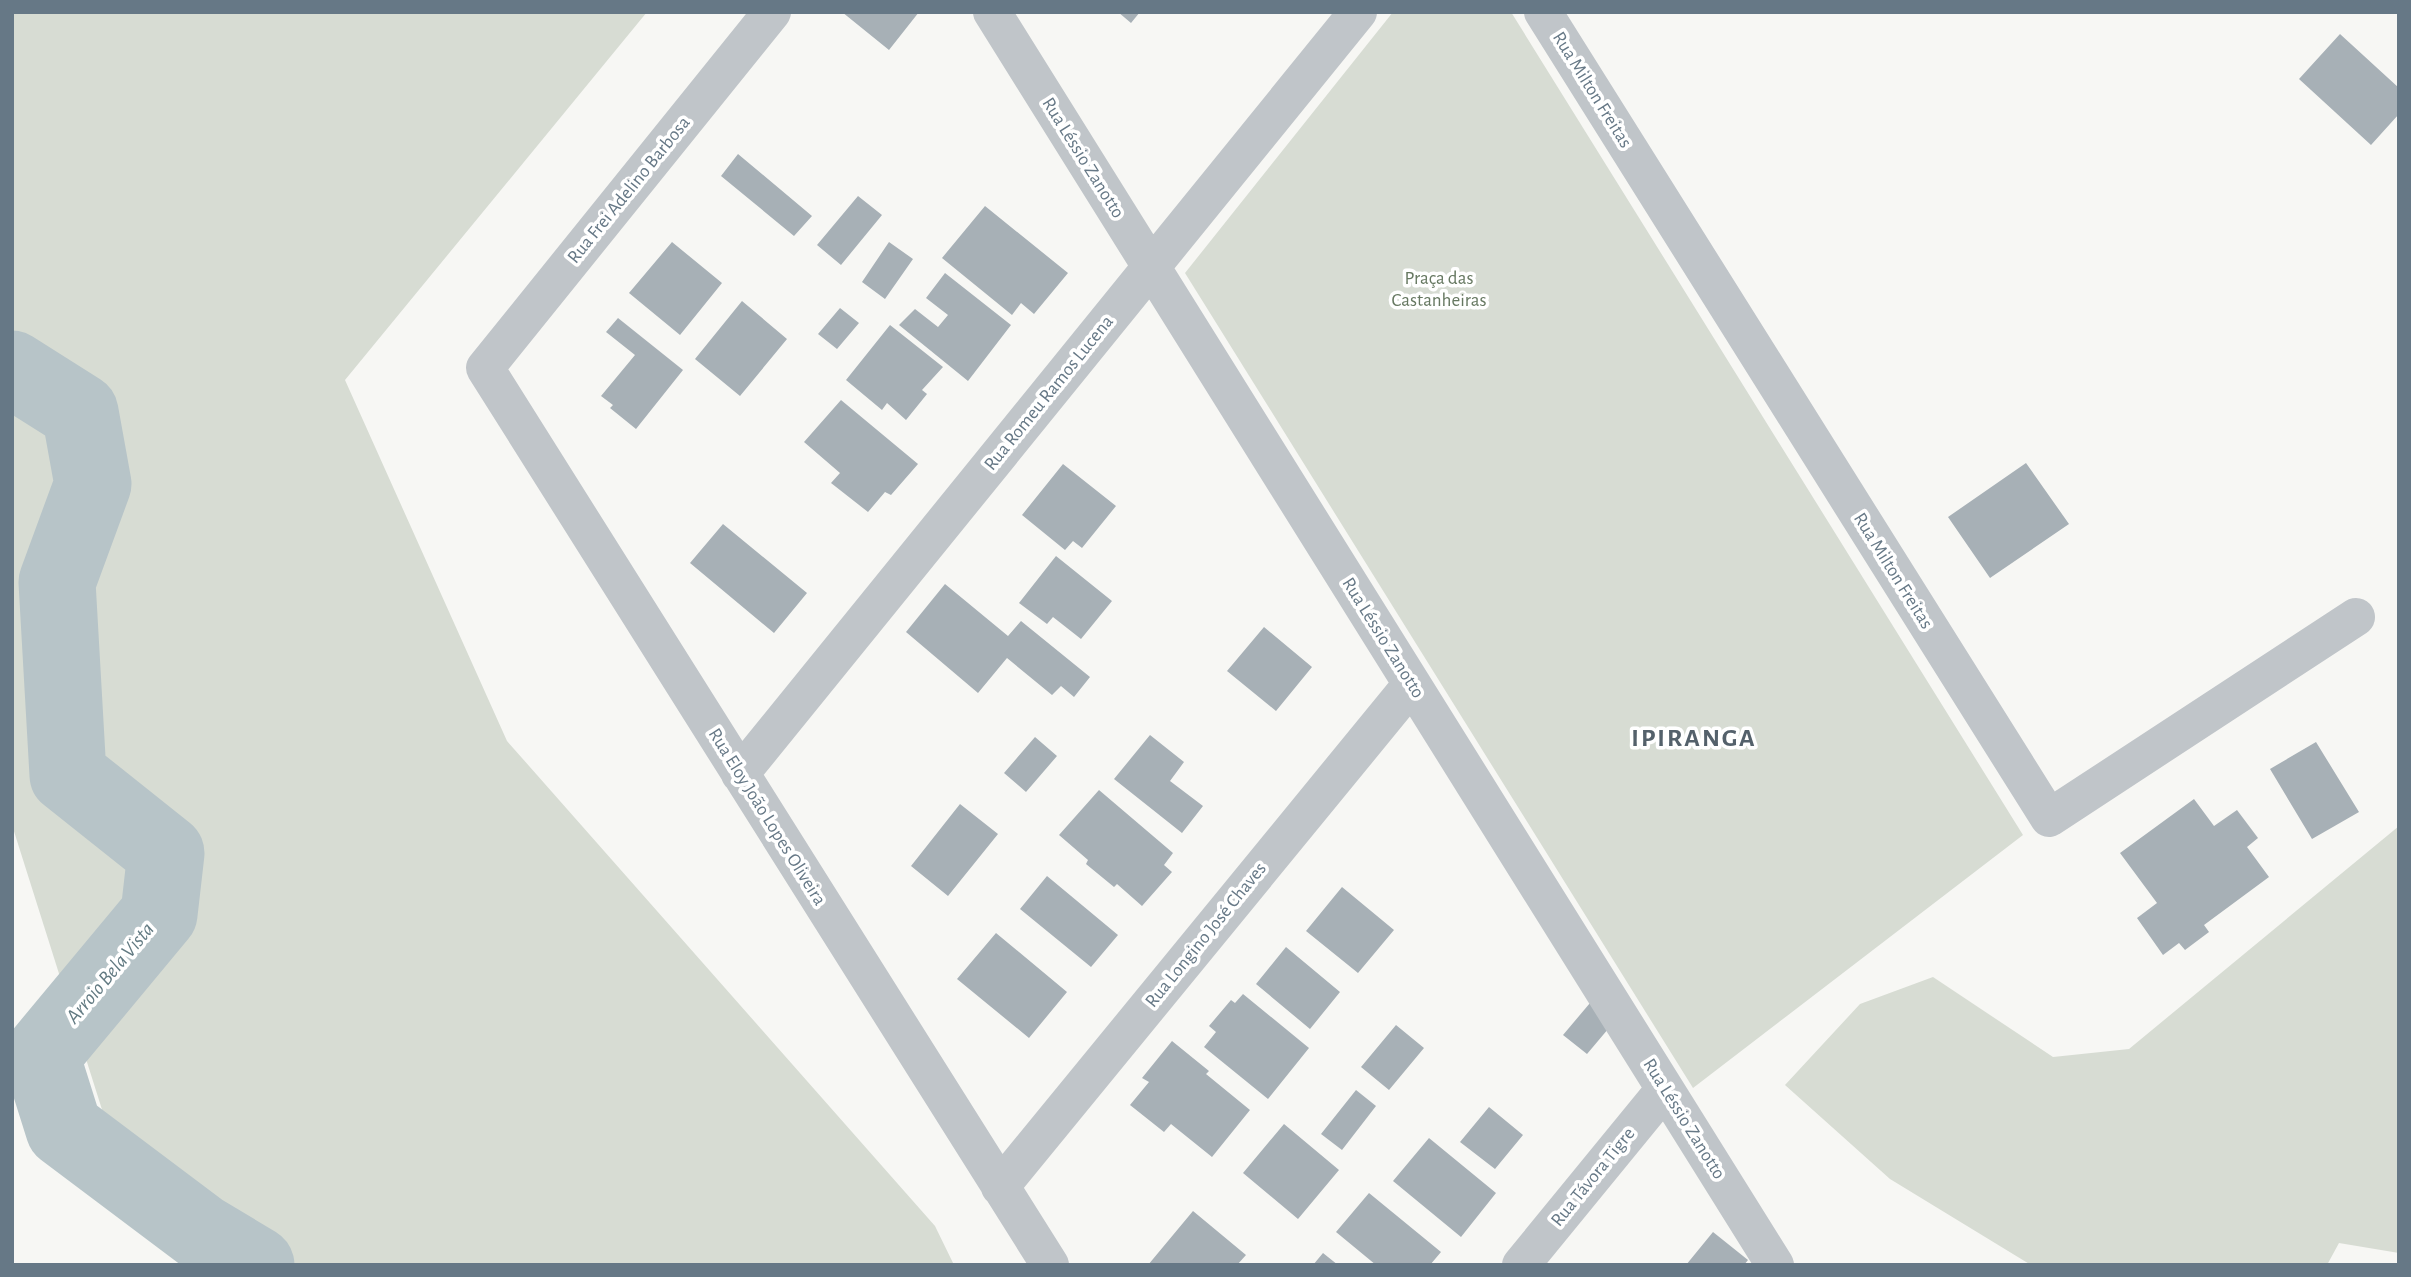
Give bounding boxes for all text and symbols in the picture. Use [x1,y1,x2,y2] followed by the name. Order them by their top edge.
[1549,29,1635,151] street label: Rua Milton Freitas
[1038,94,1128,222] street label: Rua Léssio Zanotto
[564,113,694,267] street label: Rua Frei Adelino Barbosa
[1391,269,1487,310] park label: Praça das Castanheiras
[981,312,1117,474] street label: Rua Romeu Ramos Lucena
[1850,510,1936,632] street label: Rua Milton Freitas
[1338,574,1428,702] street label: Rua Léssio Zanotto
[705,725,829,909] street label: Rua Eloy João Lopes Oliveira
[1631,725,1757,751] district label: IPIRANGA
[1142,859,1270,1011] street label: Rua Longino José Chaves
[61,919,158,1028] water label: Arroio Bela Vista
[1639,1055,1729,1183] street label: Rua Léssio Zanotto
[1547,1124,1639,1230] street label: Rua Távora Tigre

